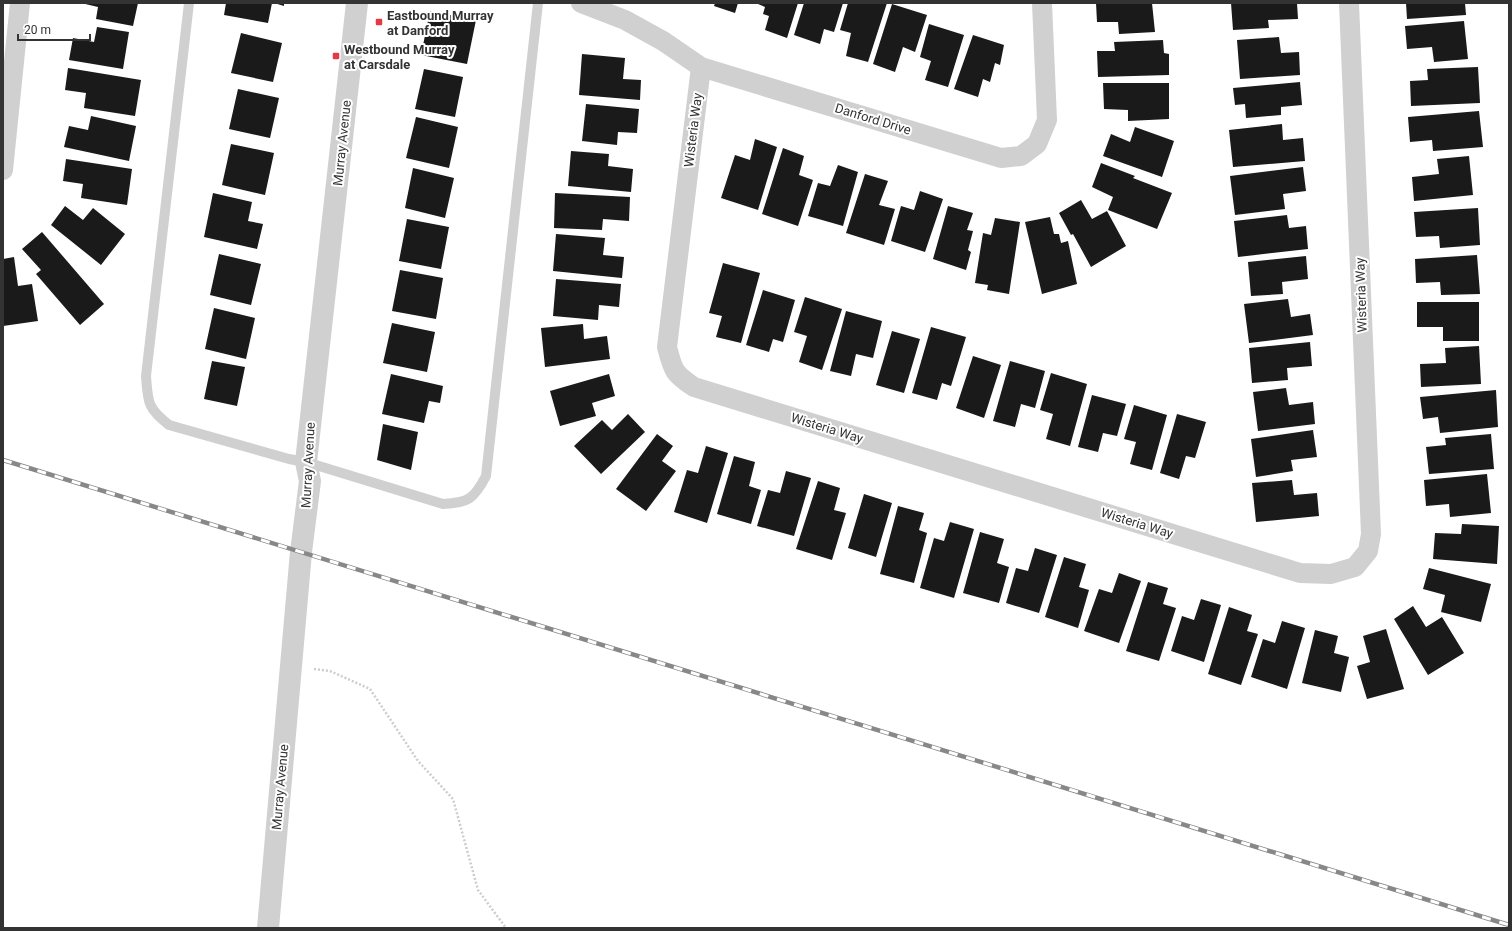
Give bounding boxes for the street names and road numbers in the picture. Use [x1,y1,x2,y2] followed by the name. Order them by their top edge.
[681,92,705,168] street label: Wisteria Way
[330,99,354,187] street label: Murray Avenue
[833,100,913,138] street label: Danford Drive
[1352,257,1370,333] street label: Wisteria Way
[789,410,865,446] street label: Wisteria Way
[298,422,318,508] street label: Murray Avenue
[1099,505,1175,541] street label: Wisteria Way
[269,743,291,830] street label: Murray Avenue

